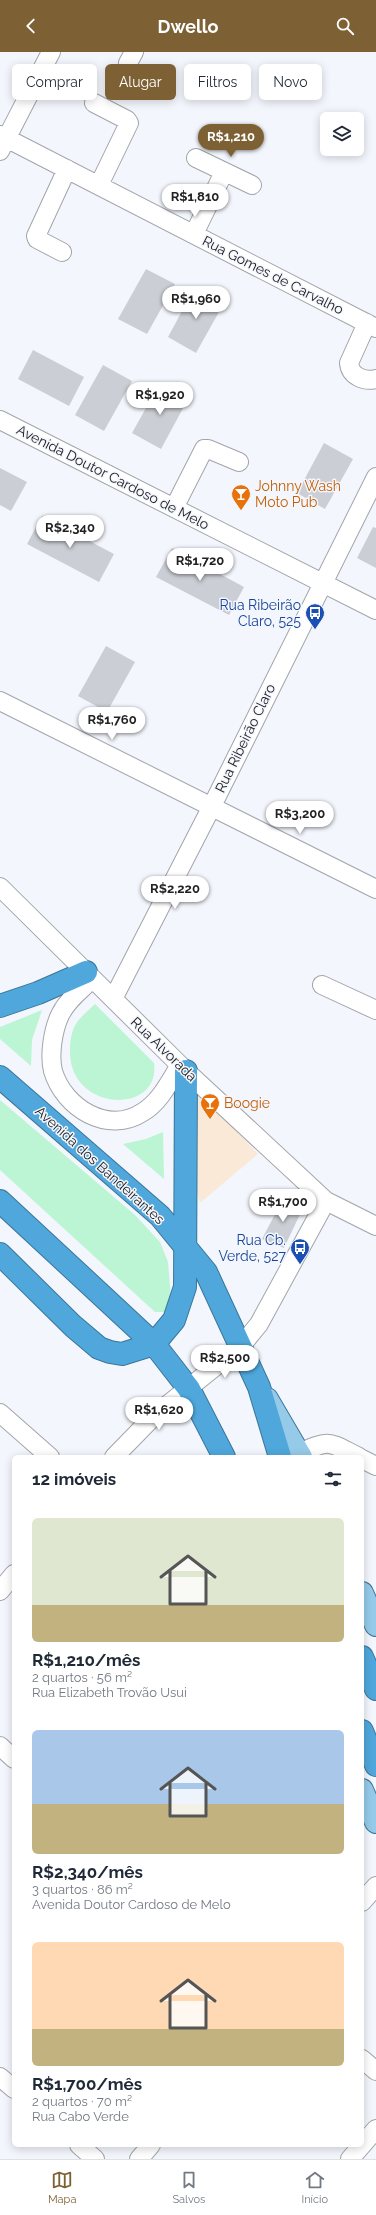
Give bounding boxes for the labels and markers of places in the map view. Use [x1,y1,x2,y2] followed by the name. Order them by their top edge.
[194,124,268,158] pin: R$1,210
[158,184,232,218] pin: R$1,810
[159,286,233,320] pin: R$1,960
[123,382,197,416] pin: R$1,920
[255,478,341,510] place label: Johnny Wash Moto Pub
[230,483,252,511] bar icon: Johnny Wash Moto Pub
[33,515,107,549] pin: R$2,340
[163,548,237,582] pin: R$1,720
[220,597,301,629] place label: Rua Ribeirão Claro, 525
[304,602,326,630] bus stop icon: Rua Ribeirão Claro, 525
[75,707,149,741] pin: R$1,760
[263,801,337,835] pin: R$3,200
[138,876,212,910] pin: R$2,220
[199,1092,221,1120] bar icon: Boogie
[224,1095,270,1111] place label: Boogie
[246,1189,320,1223] pin: R$1,700
[218,1232,286,1264] place label: Rua Cb. Verde, 527
[289,1237,311,1265] bus stop icon: Rua Cb. Verde, 527
[188,1345,262,1379] pin: R$2,500
[122,1397,196,1431] pin: R$1,620

